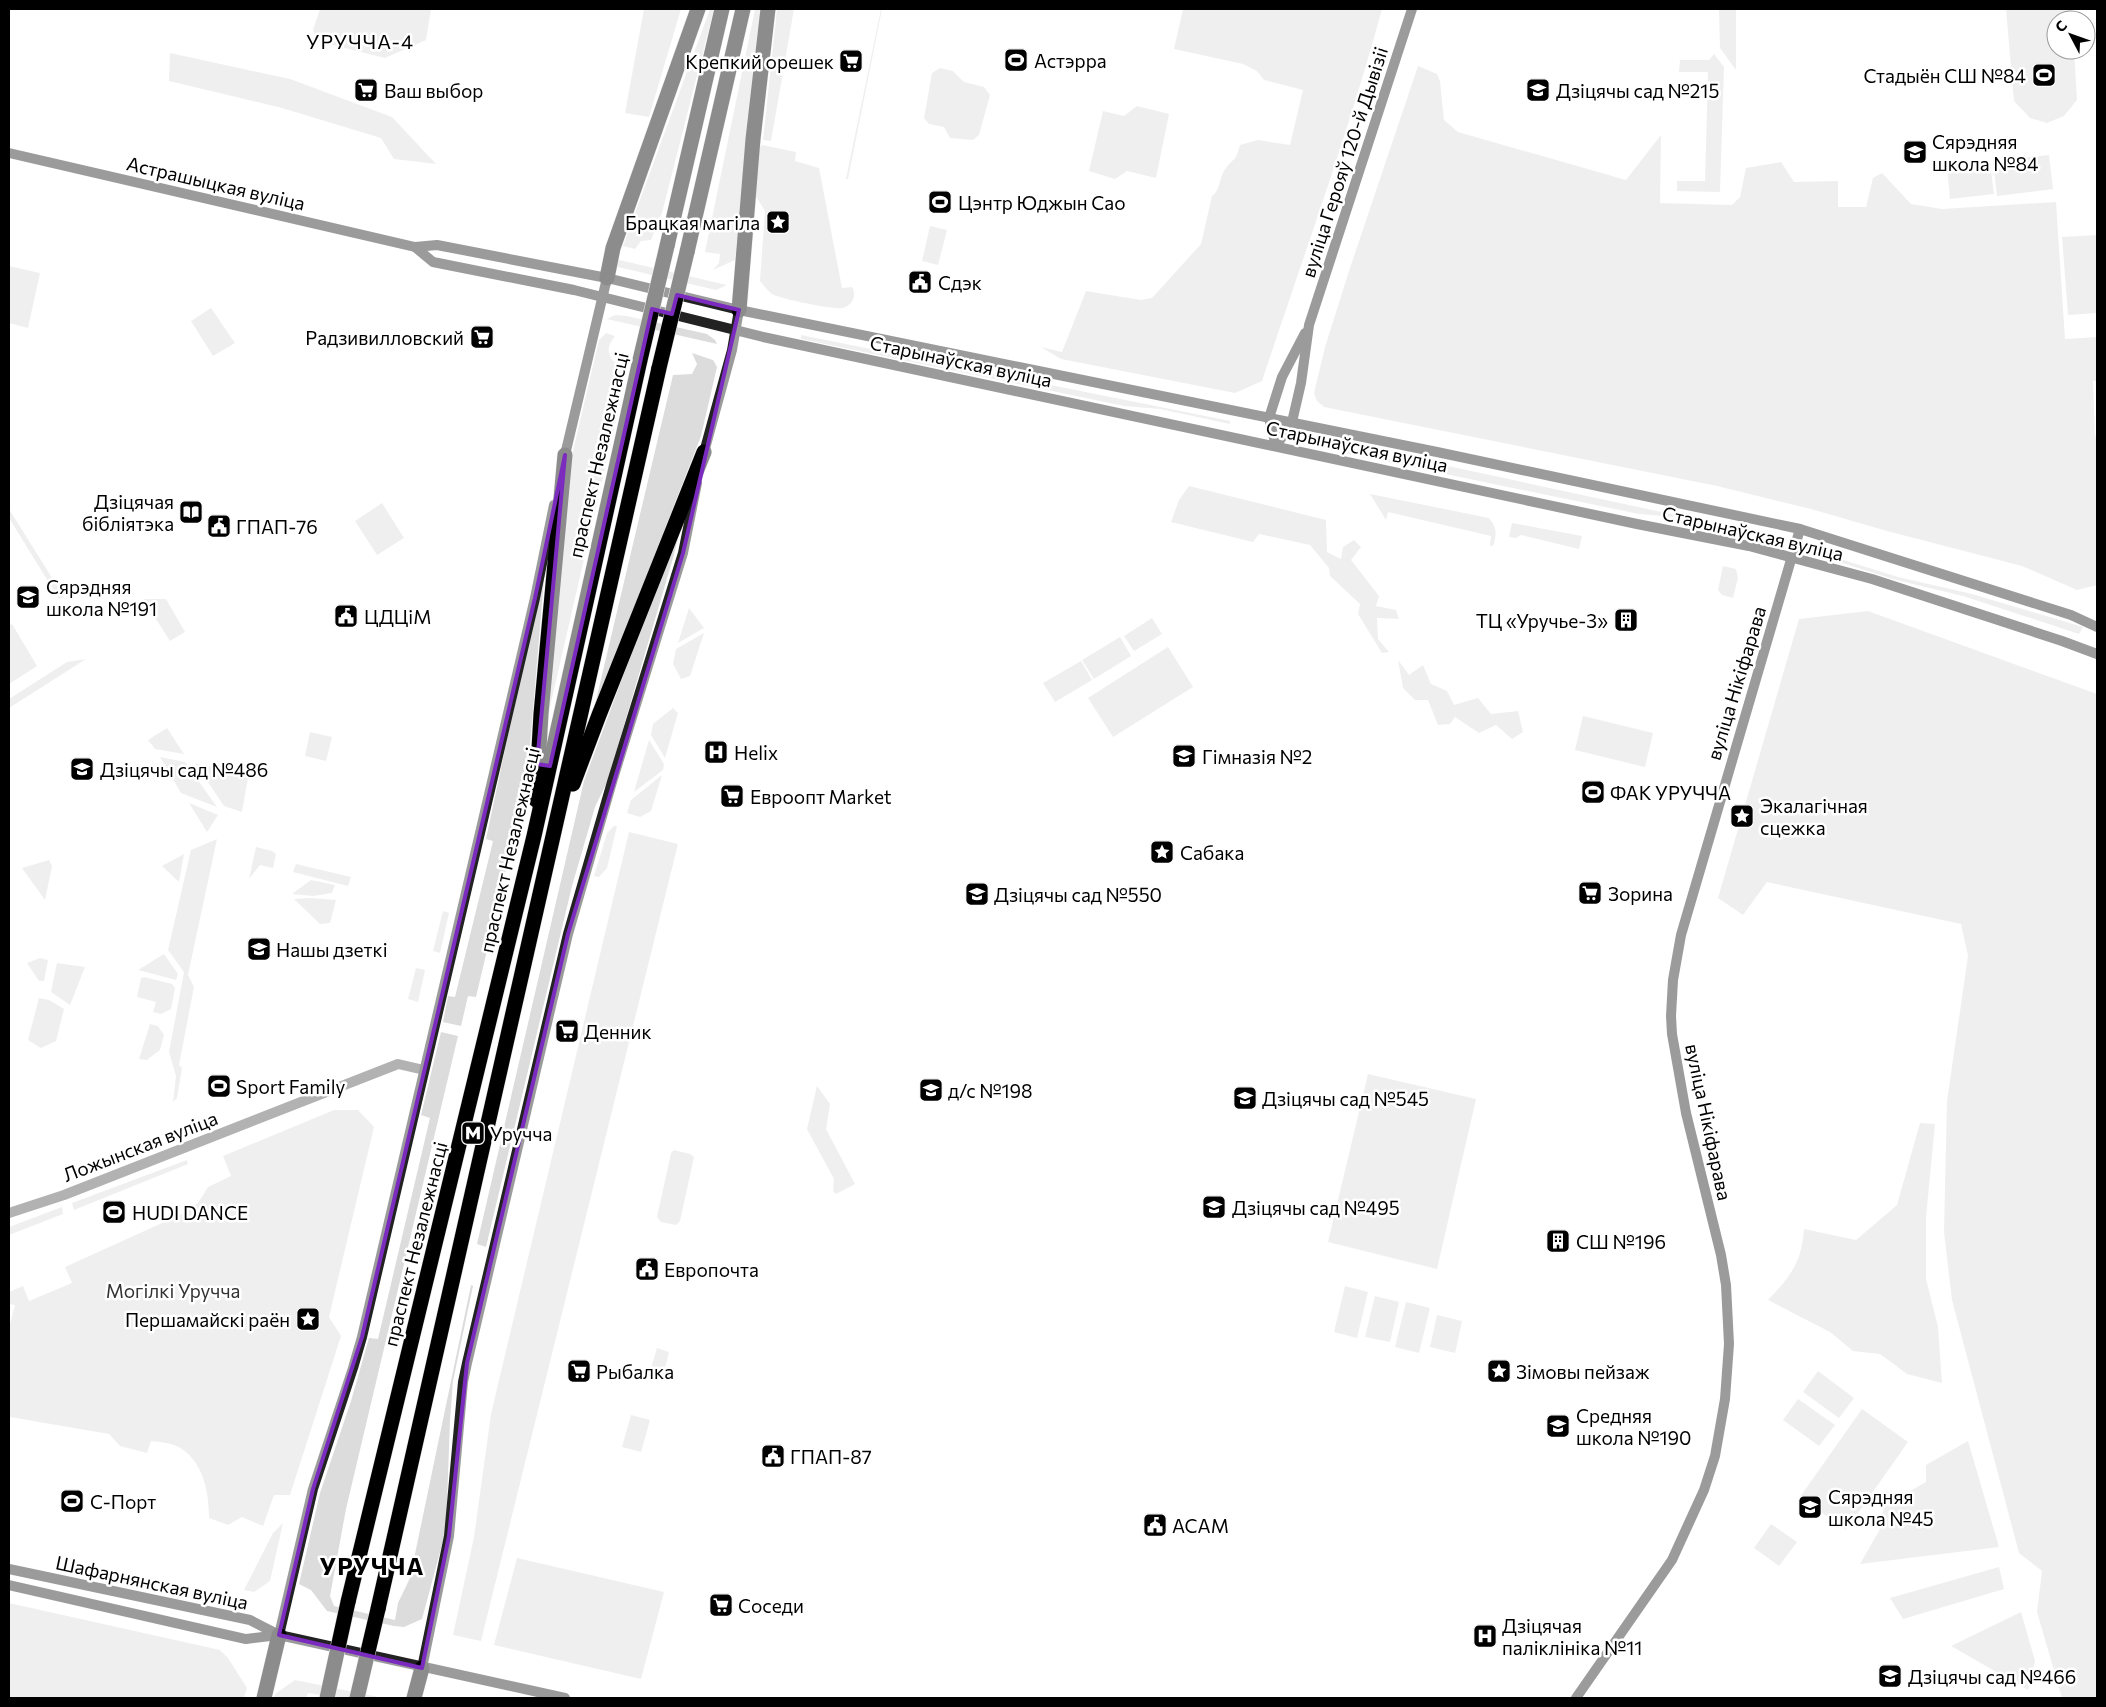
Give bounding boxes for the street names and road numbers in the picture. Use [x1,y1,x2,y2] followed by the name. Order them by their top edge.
[1296,44,1392,280] street label: вуліца Герояў 120-й Дывізіі
[125,151,307,215] street label: Астрашыцкая вуліца
[868,330,1054,392] street label: Старынаўская вуліца
[563,350,633,560] street label: праспект Незалежнасці
[1264,415,1450,477] street label: Старынаўская вуліца
[1660,501,1846,565] street label: Старынаўская вуліца
[1702,603,1770,763] street label: вуліца Нікіфарава
[474,745,544,955] street label: праспект Незалежнасці
[1681,1042,1737,1202] street label: вуліца Нікіфарава
[59,1106,221,1186] street label: Ложынская вуліца
[378,1139,452,1349] street label: праспект Незалежнасці
[54,1550,250,1614] street label: Шафарнянская вуліца

